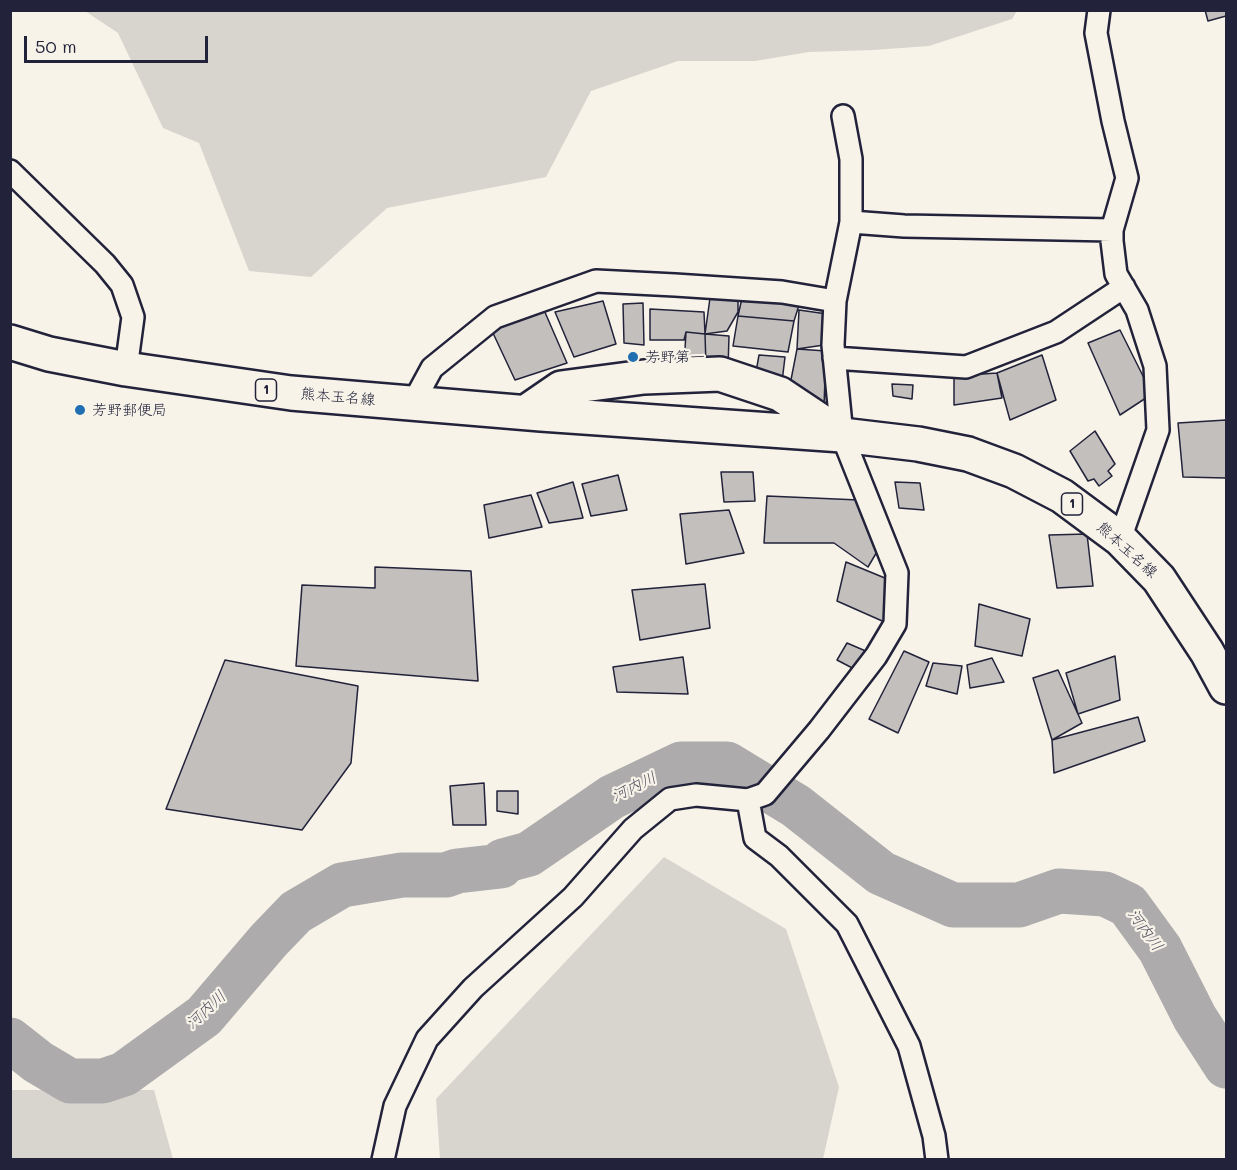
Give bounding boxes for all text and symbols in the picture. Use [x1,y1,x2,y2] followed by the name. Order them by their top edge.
[27,24,212,62] scale bar
[35,34,77,58] text: 50 m
[645,348,705,366] place label: 芳野第一
[626,350,640,364] marker: 芳野第一
[256,379,276,401] road number: 1
[300,385,376,409] street label: 熊本玉名線
[92,401,167,419] place label: 芳野郵便局
[73,403,87,417] marker: 芳野郵便局
[1062,493,1082,515] road number: 1
[1093,518,1161,582] street label: 熊本玉名線
[608,768,660,806] water label: 河内川
[1123,905,1167,955] water label: 河内川
[182,987,230,1033] water label: 河内川

